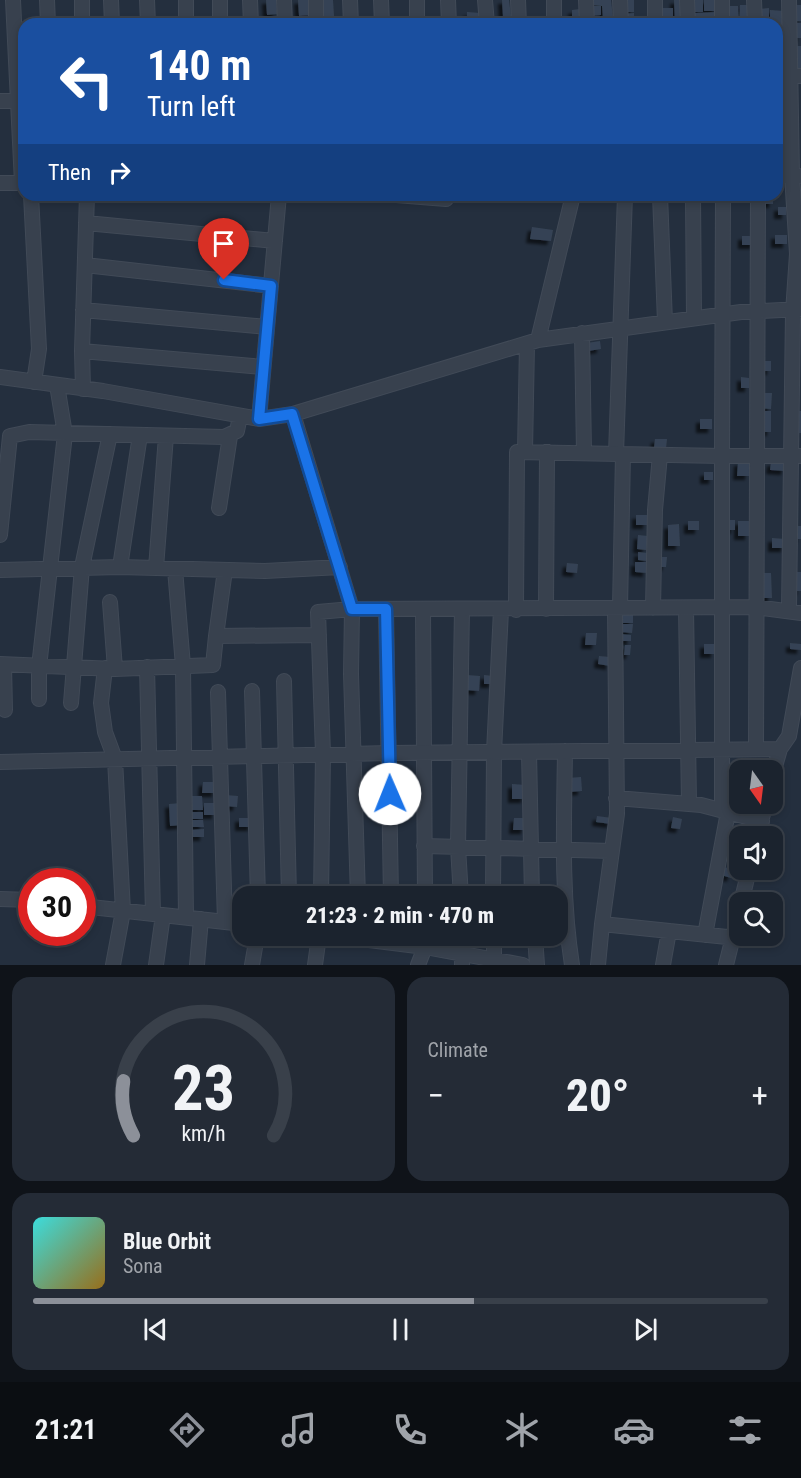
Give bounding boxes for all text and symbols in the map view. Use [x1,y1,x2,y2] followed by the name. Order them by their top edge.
[147,41,252,90] text: 140 m
[48,42,126,120] icon: left
[147,91,236,123] text: Turn left
[103,156,136,189] icon: right
[48,160,91,185] text: Then
[198,218,249,280] pin
[207,227,240,260] icon: arrive
[729,760,783,814] north arrow
[729,760,783,946] map controls
[358,762,422,826] position arrow
[729,826,783,880] button: sound
[18,868,96,946] speed limit sign: 30
[729,892,783,946] button: search
[306,903,494,928] text: 21:23 · 2 min · 470 m
[428,1038,488,1062] text: Climate
[172,1052,235,1125] text: 23
[566,1069,630,1122] text: 20°
[428,1076,444,1115] text: −
[752,1076,768,1115] text: +
[181,1121,225,1146] text: km/h
[123,1229,211,1254] text: Blue Orbit
[123,1254,163,1278] text: Sona
[139,1313,172,1346] icon: previous
[384,1313,417,1346] icon: pause
[629,1313,662,1346] icon: next
[166,1409,208,1451] icon: directions
[278,1409,320,1451] icon: music
[389,1409,431,1451] icon: phone
[501,1409,543,1451] icon: climate
[613,1409,655,1451] icon: car
[724,1409,766,1451] icon: filters
[35,1414,97,1446] text: 21:21

